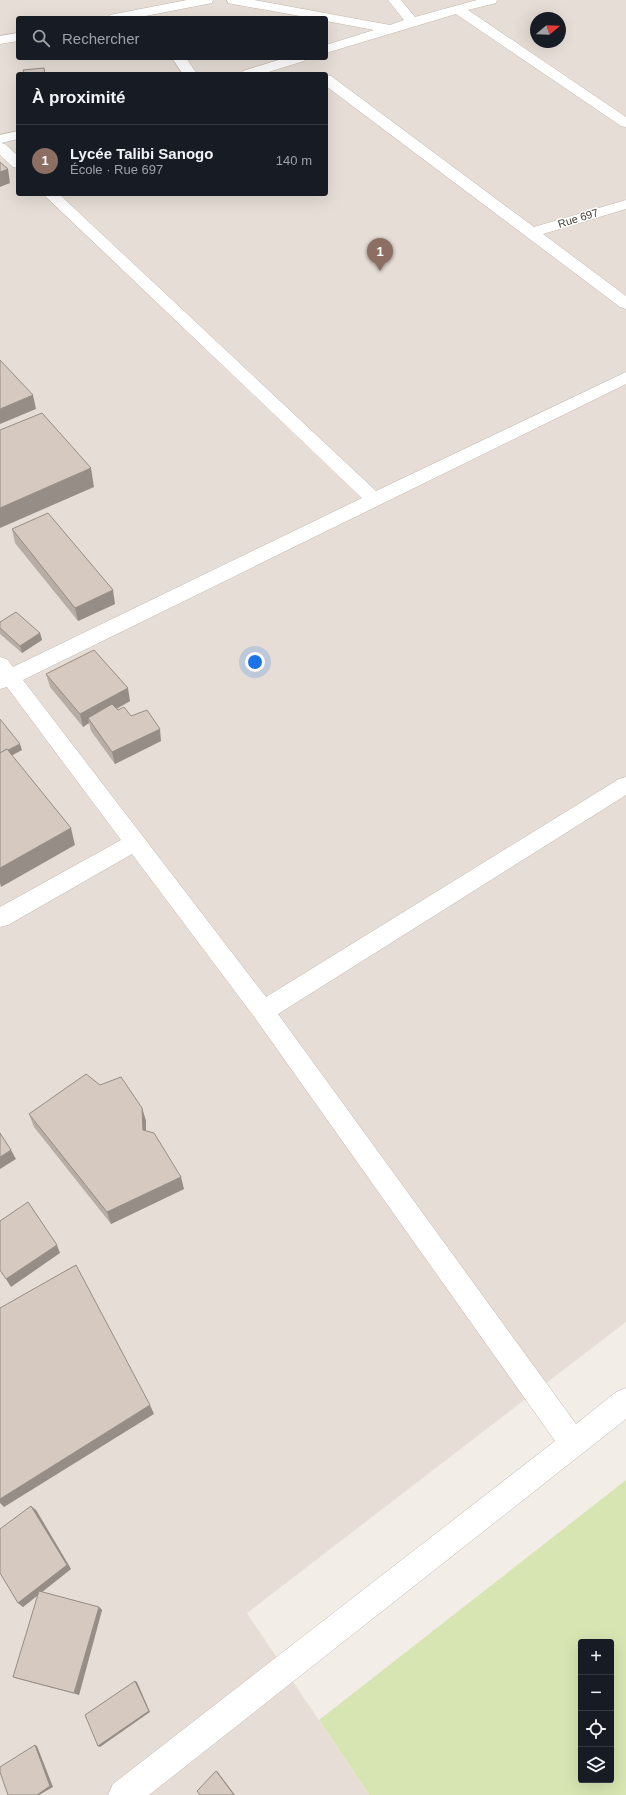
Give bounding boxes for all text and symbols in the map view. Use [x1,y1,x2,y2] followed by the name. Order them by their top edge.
[530,12,566,48] north arrow
[16,16,328,60] search box
[30,27,52,49] icon: search
[62,30,140,47] text: Rechercher
[32,88,126,107] text: À proximité
[70,145,213,162] text: Lycée Talibi Sanogo
[41,153,49,168] text: 1
[276,153,312,168] text: 140 m
[70,162,163,177] text: École · Rue 697
[556,206,600,230] street label: Rue 697
[367,238,393,271] pin: 1
[245,652,265,672] your location
[578,1639,614,1783] map controls
[578,1639,614,1675] button: +
[578,1675,614,1711] button: −
[578,1711,614,1747] button: locate
[578,1747,614,1783] button: layers

